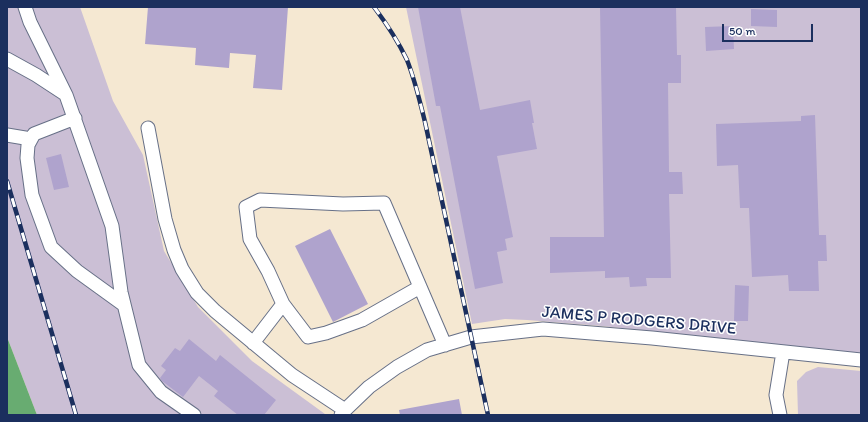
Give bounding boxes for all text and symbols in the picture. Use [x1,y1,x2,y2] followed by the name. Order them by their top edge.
[724,16,815,42] scale bar
[729,24,755,38] text: 50 m
[541,302,737,340] street label: JAMES P RODGERS DRIVE

